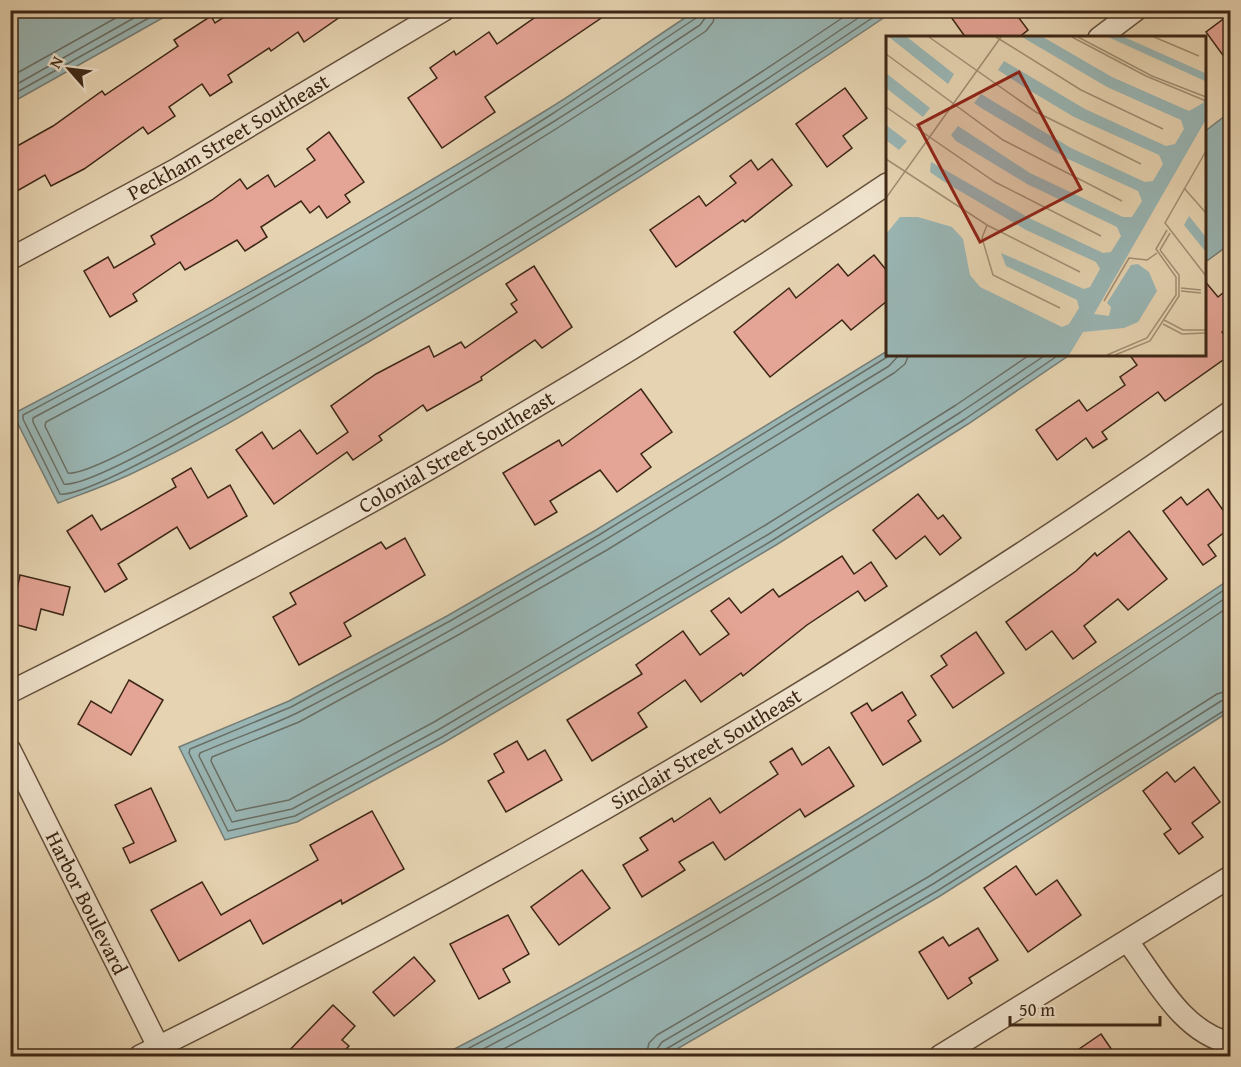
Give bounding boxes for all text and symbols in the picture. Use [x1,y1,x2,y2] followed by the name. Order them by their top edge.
[886,36,1205,356] inset map
[39,39,99,99] north arrow
[43,51,69,72] text: N
[122,65,335,208] street label: Peckham Street Southeast
[353,382,561,521] street label: Colonial Street Southeast
[605,680,808,817] street label: Sinclair Street Southeast
[38,826,136,980] street label: Harbor Boulevard
[1010,989,1160,1027] scale bar
[1019,996,1055,1023] text: 50 m

